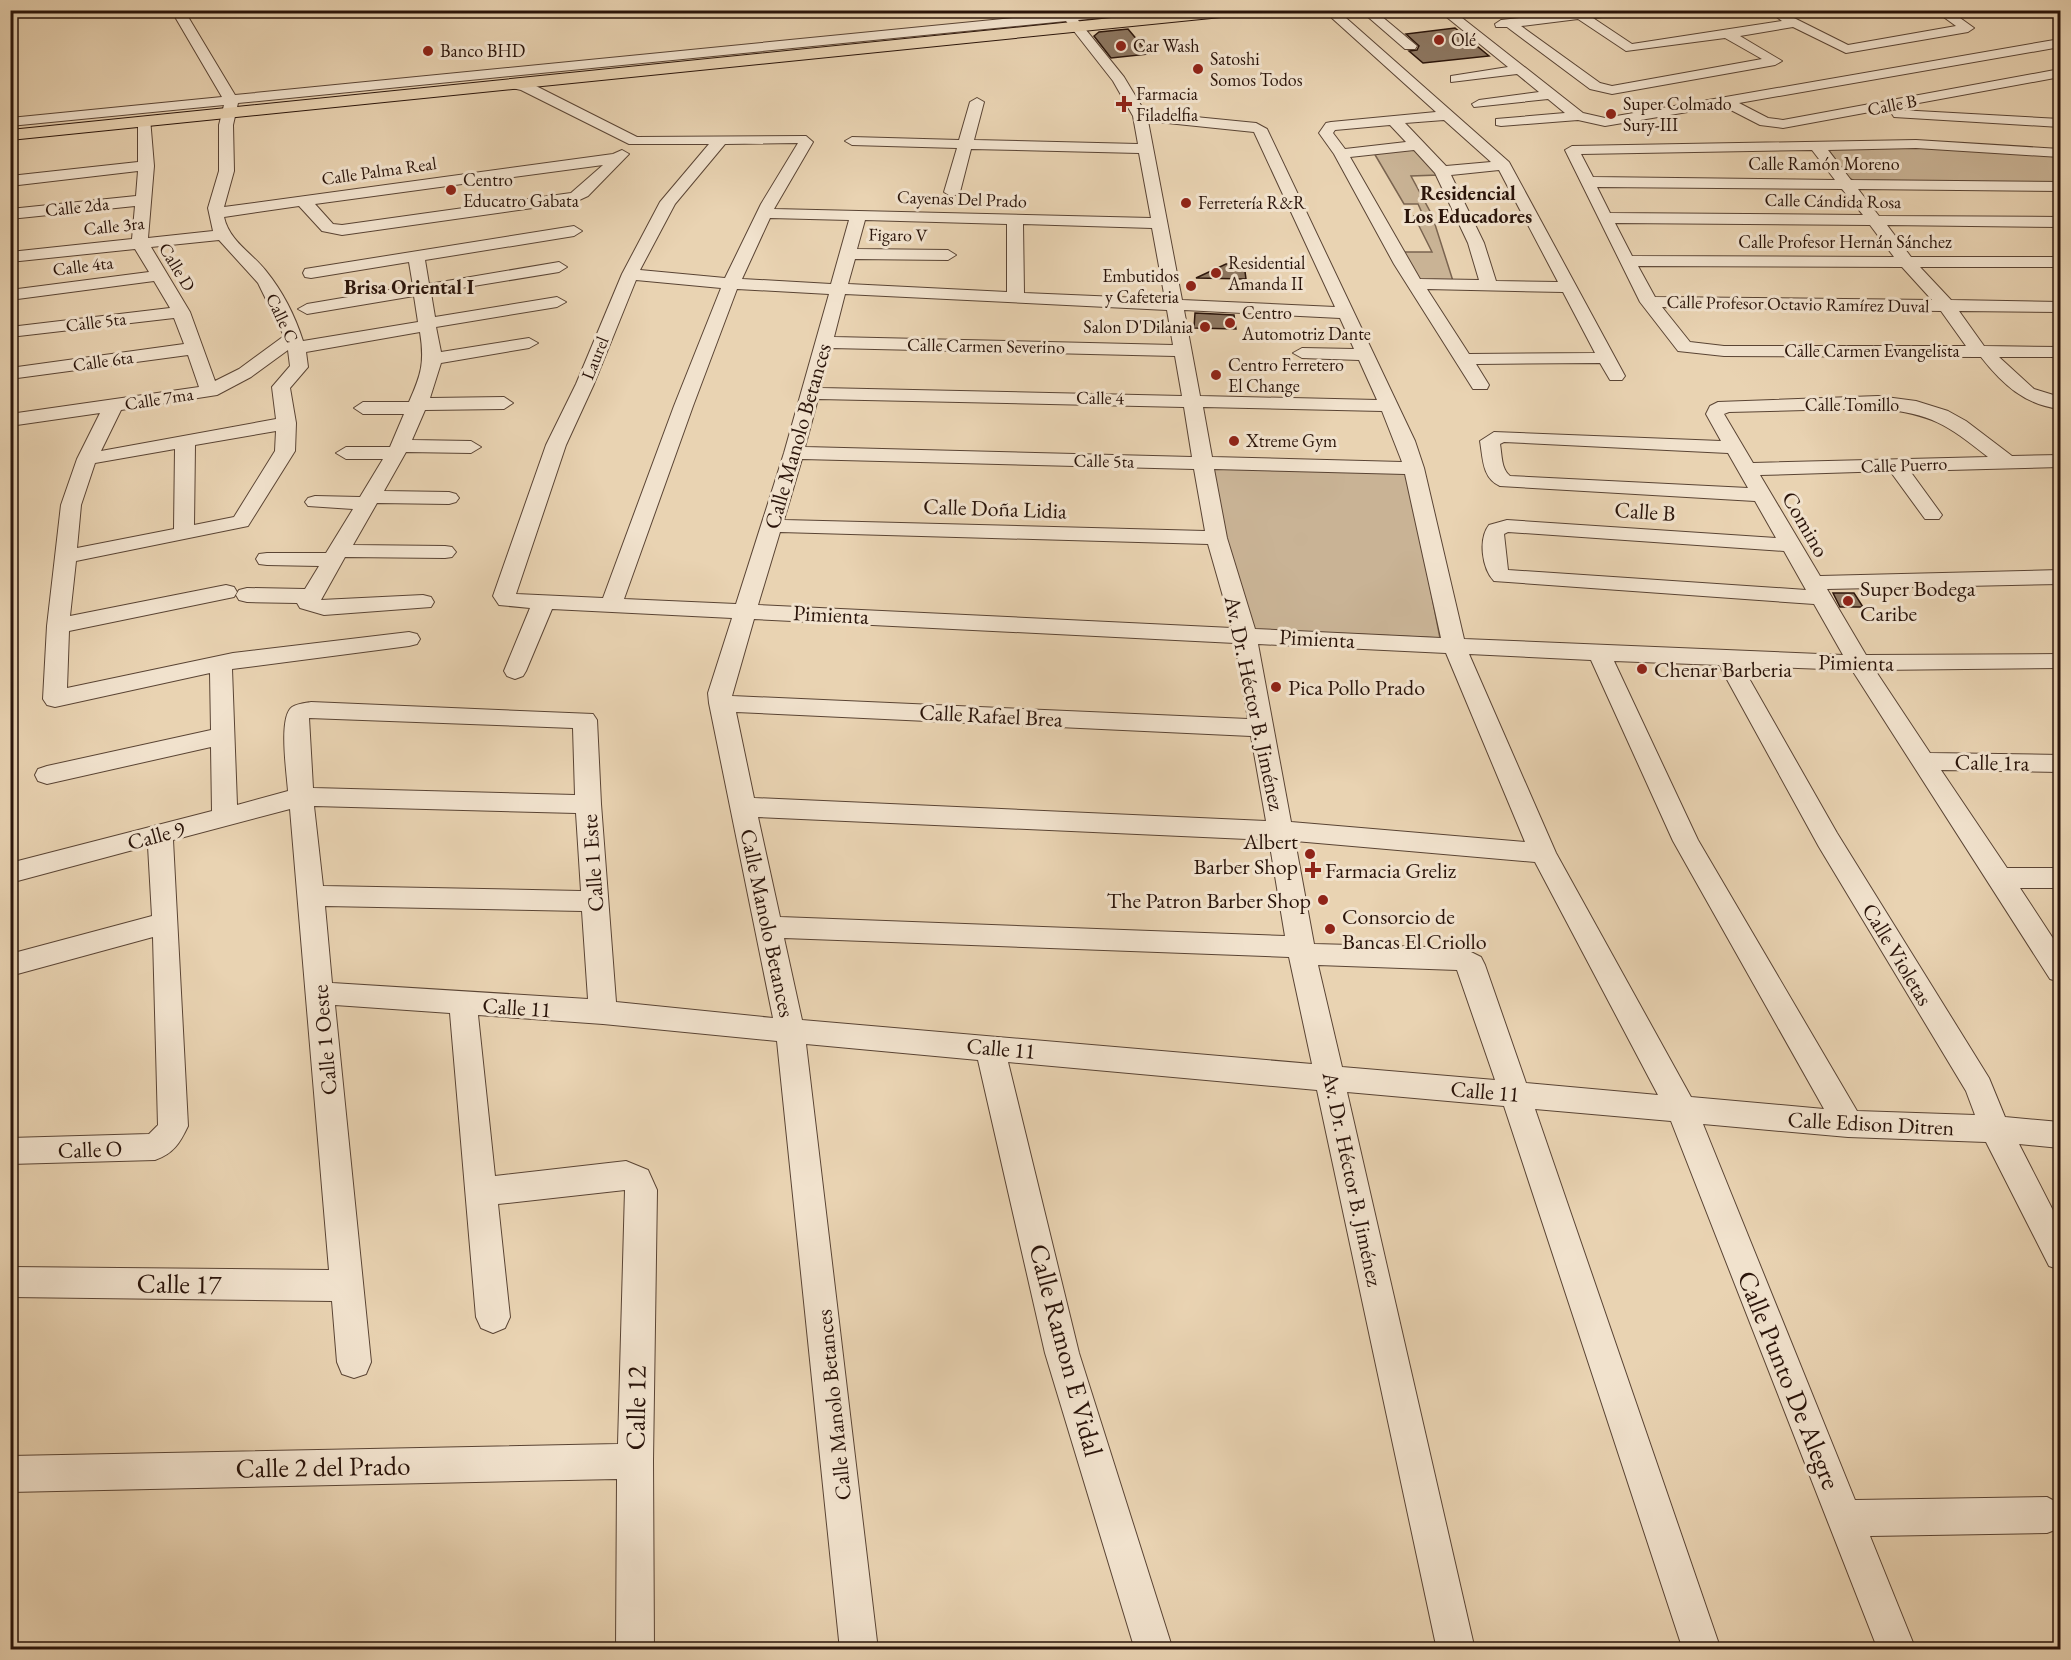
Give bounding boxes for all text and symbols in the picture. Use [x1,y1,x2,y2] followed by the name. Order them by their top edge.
[1451,28,1476,51] place label: Olé
[1432,33,1446,47] marker: Olé
[1133,34,1200,57] place label: Car Wash
[440,39,525,62] place label: Banco BHD
[1114,39,1128,53] marker: Car Wash
[421,44,435,58] marker: Banco BHD
[1210,47,1303,91] place label: Satoshi Somos Todos
[1191,62,1205,76] marker: Satoshi Somos Todos
[1136,82,1199,126] place label: Farmacia Filadelfia
[1865,88,1919,121] street label: Calle B
[1623,92,1732,136] place label: Super Colmado Sury-III
[1117,97,1131,111] marker: Farmacia Filadelfia
[1604,107,1618,121] marker: Super Colmado Sury-III
[320,151,438,190] street label: Calle Palma Real
[1748,152,1900,175] street label: Calle Ramón Moreno
[463,168,580,212] place label: Centro Educatro Gabata
[1404,180,1532,229] district label: Residencial Los Educadores
[444,183,458,197] marker: Centro Educatro Gabata
[897,185,1027,212] street label: Cayenas Del Prado
[1764,188,1902,213] street label: Calle Cándida Rosa
[1198,191,1306,214] place label: Ferretería R&R
[44,192,111,221] street label: Calle 2da
[1179,196,1193,210] marker: Ferretería R&R
[82,211,146,240] street label: Calle 3ra
[868,222,929,247] street label: Figaro V
[1738,230,1952,253] street label: Calle Profesor Hernán Sánchez
[154,238,201,295] street label: Calle D
[51,250,115,281] street label: Calle 4ta
[1227,251,1305,295] place label: Residential Amanda II
[1102,264,1180,308] place label: Embutidos y Cafeteria
[1209,266,1223,280] marker: Residential Amanda II
[344,274,474,300] district label: Brisa Oriental I
[1184,279,1198,293] marker: Embutidos y Cafeteria
[261,289,304,346] street label: Calle C
[1666,290,1930,317] street label: Calle Profesor Octavio Ramírez Duval
[1241,301,1371,345] place label: Centro Automotriz Dante
[64,306,128,337] street label: Calle 5ta
[1083,315,1194,338] place label: Salon D'Dilania
[1223,316,1237,330] marker: Centro Automotriz Dante
[1198,320,1212,334] marker: Salon D'Dilania
[576,333,614,383] street label: Laurel
[907,333,1065,358] street label: Calle Carmen Severino
[1784,339,1961,362] street label: Calle Carmen Evangelista
[757,340,838,532] street label: Calle Manolo Betances
[71,345,135,376] street label: Calle 6ta
[1228,353,1344,397] place label: Centro Ferretero El Change
[1209,368,1223,382] marker: Centro Ferretero El Change
[123,382,196,415] street label: Calle 7ma
[1076,386,1124,409] street label: Calle 4
[1805,393,1899,416] street label: Calle Tomillo
[1245,429,1337,452] place label: Xtreme Gym
[1227,434,1241,448] marker: Xtreme Gym
[1073,448,1135,473] street label: Calle 5ta
[1860,451,1948,478] street label: Calle Puerro
[1775,486,1836,563] street label: Comino
[923,492,1068,526] street label: Calle Doña Lidia
[1614,495,1676,528] street label: Calle B
[1860,574,1976,628] place label: Super Bodega Caribe
[1217,592,1292,814] street label: Av. Dr. Héctor B. Jiménez
[1841,594,1855,608] marker: Super Bodega Caribe
[792,598,870,631] street label: Pimienta
[1278,622,1356,655] street label: Pimienta
[1818,647,1894,678] street label: Pimienta
[1654,655,1792,684] place label: Chenar Barberia
[1635,662,1649,676] marker: Chenar Barberia
[1288,673,1425,702] place label: Pica Pollo Prado
[1269,680,1283,694] marker: Pica Pollo Prado
[919,697,1064,734] street label: Calle Rafael Brea
[1954,747,2030,778] street label: Calle 1ra
[575,813,610,913] street label: Calle 1 Este
[124,814,189,857] street label: Calle 9
[733,826,802,1020] street label: Calle Manolo Betances
[1193,827,1298,881] place label: Albert Barber Shop
[1303,847,1317,861] marker: Albert Barber Shop
[1325,856,1457,885] place label: Farmacia Greliz
[1306,863,1320,877] marker: Farmacia Greliz
[1106,886,1311,915] place label: The Patron Barber Shop
[1316,893,1330,907] marker: The Patron Barber Shop
[1856,898,1940,1011] street label: Calle Violetas
[1342,902,1487,956] place label: Consorcio de Bancas El Criollo
[1323,922,1337,936] marker: Consorcio de Bancas El Criollo
[305,983,344,1096] street label: Calle 1 Oeste
[482,991,552,1024] street label: Calle 11
[965,1031,1037,1066] street label: Calle 11
[1315,1068,1390,1290] street label: Av. Dr. Héctor B. Jiménez
[1449,1074,1521,1109] street label: Calle 11
[1787,1105,1955,1142] street label: Calle Edison Ditren
[57,1134,123,1165] street label: Calle O
[1021,1240,1112,1460] street label: Calle Ramon E Vidal
[136,1265,223,1302] street label: Calle 17
[1730,1265,1849,1494] street label: Calle Punto De Alegre
[809,1308,858,1502] street label: Calle Manolo Betances
[617,1365,654,1451] street label: Calle 12
[235,1447,411,1486] street label: Calle 2 del Prado

